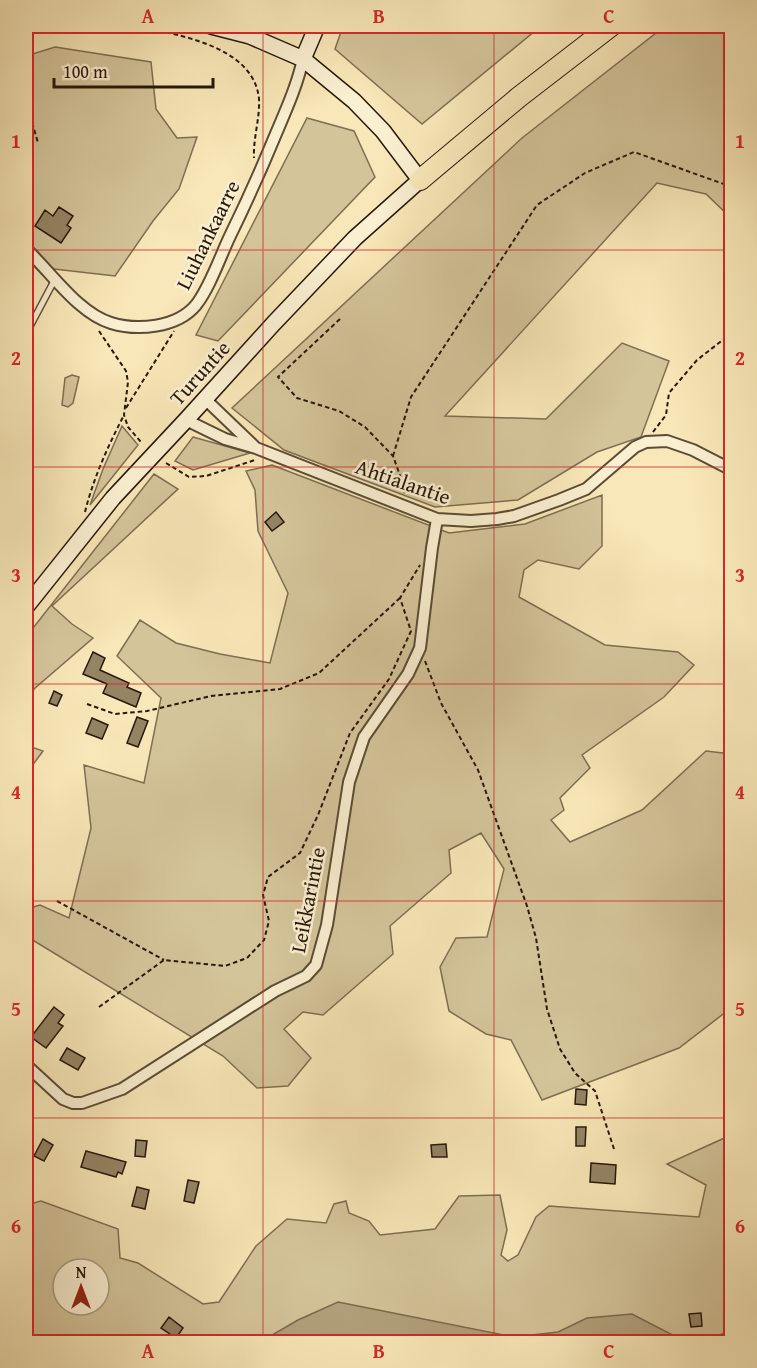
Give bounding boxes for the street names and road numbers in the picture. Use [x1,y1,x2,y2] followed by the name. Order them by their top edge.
[168,175,247,295] street label: Liuhankaarre
[162,333,237,412] street label: Turuntie
[352,451,455,512] street label: Ahtialantie
[282,844,333,955] street label: Leikkarintie

